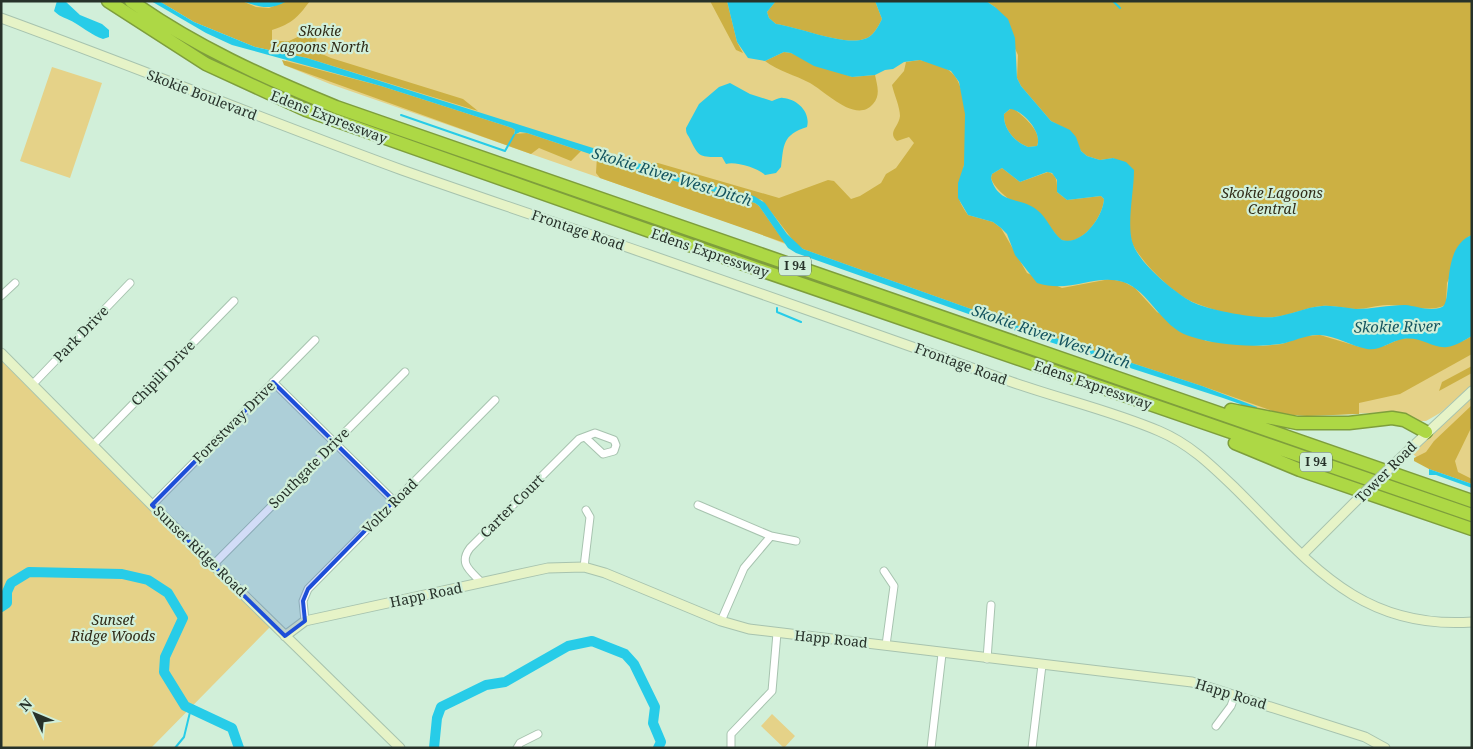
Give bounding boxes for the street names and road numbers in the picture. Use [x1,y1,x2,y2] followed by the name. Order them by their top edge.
[144,65,260,124] street label: Skokie Boulevard
[268,86,390,148] street label: Edens Expressway
[529,205,628,254] street label: Frontage Road
[649,223,772,282] street label: Edens Expressway
[779,256,811,276] road number: I 94
[49,301,112,366] street label: Park Drive
[127,336,199,410] street label: Chipili Drive
[912,338,1010,389] street label: Frontage Road
[1032,355,1155,414] street label: Edens Expressway
[188,376,279,467] street label: Forestway Drive
[264,423,353,512] street label: Southgate Drive
[1351,437,1421,506] street label: Tower Road
[1300,452,1332,472] road number: I 94
[476,470,548,542] street label: Carter Court
[358,474,422,537] street label: Voltz Road
[150,501,251,600] street label: Sunset Ridge Road
[388,577,464,611] street label: Happ Road
[793,625,869,652] street label: Happ Road
[1193,674,1269,713] street label: Happ Road

